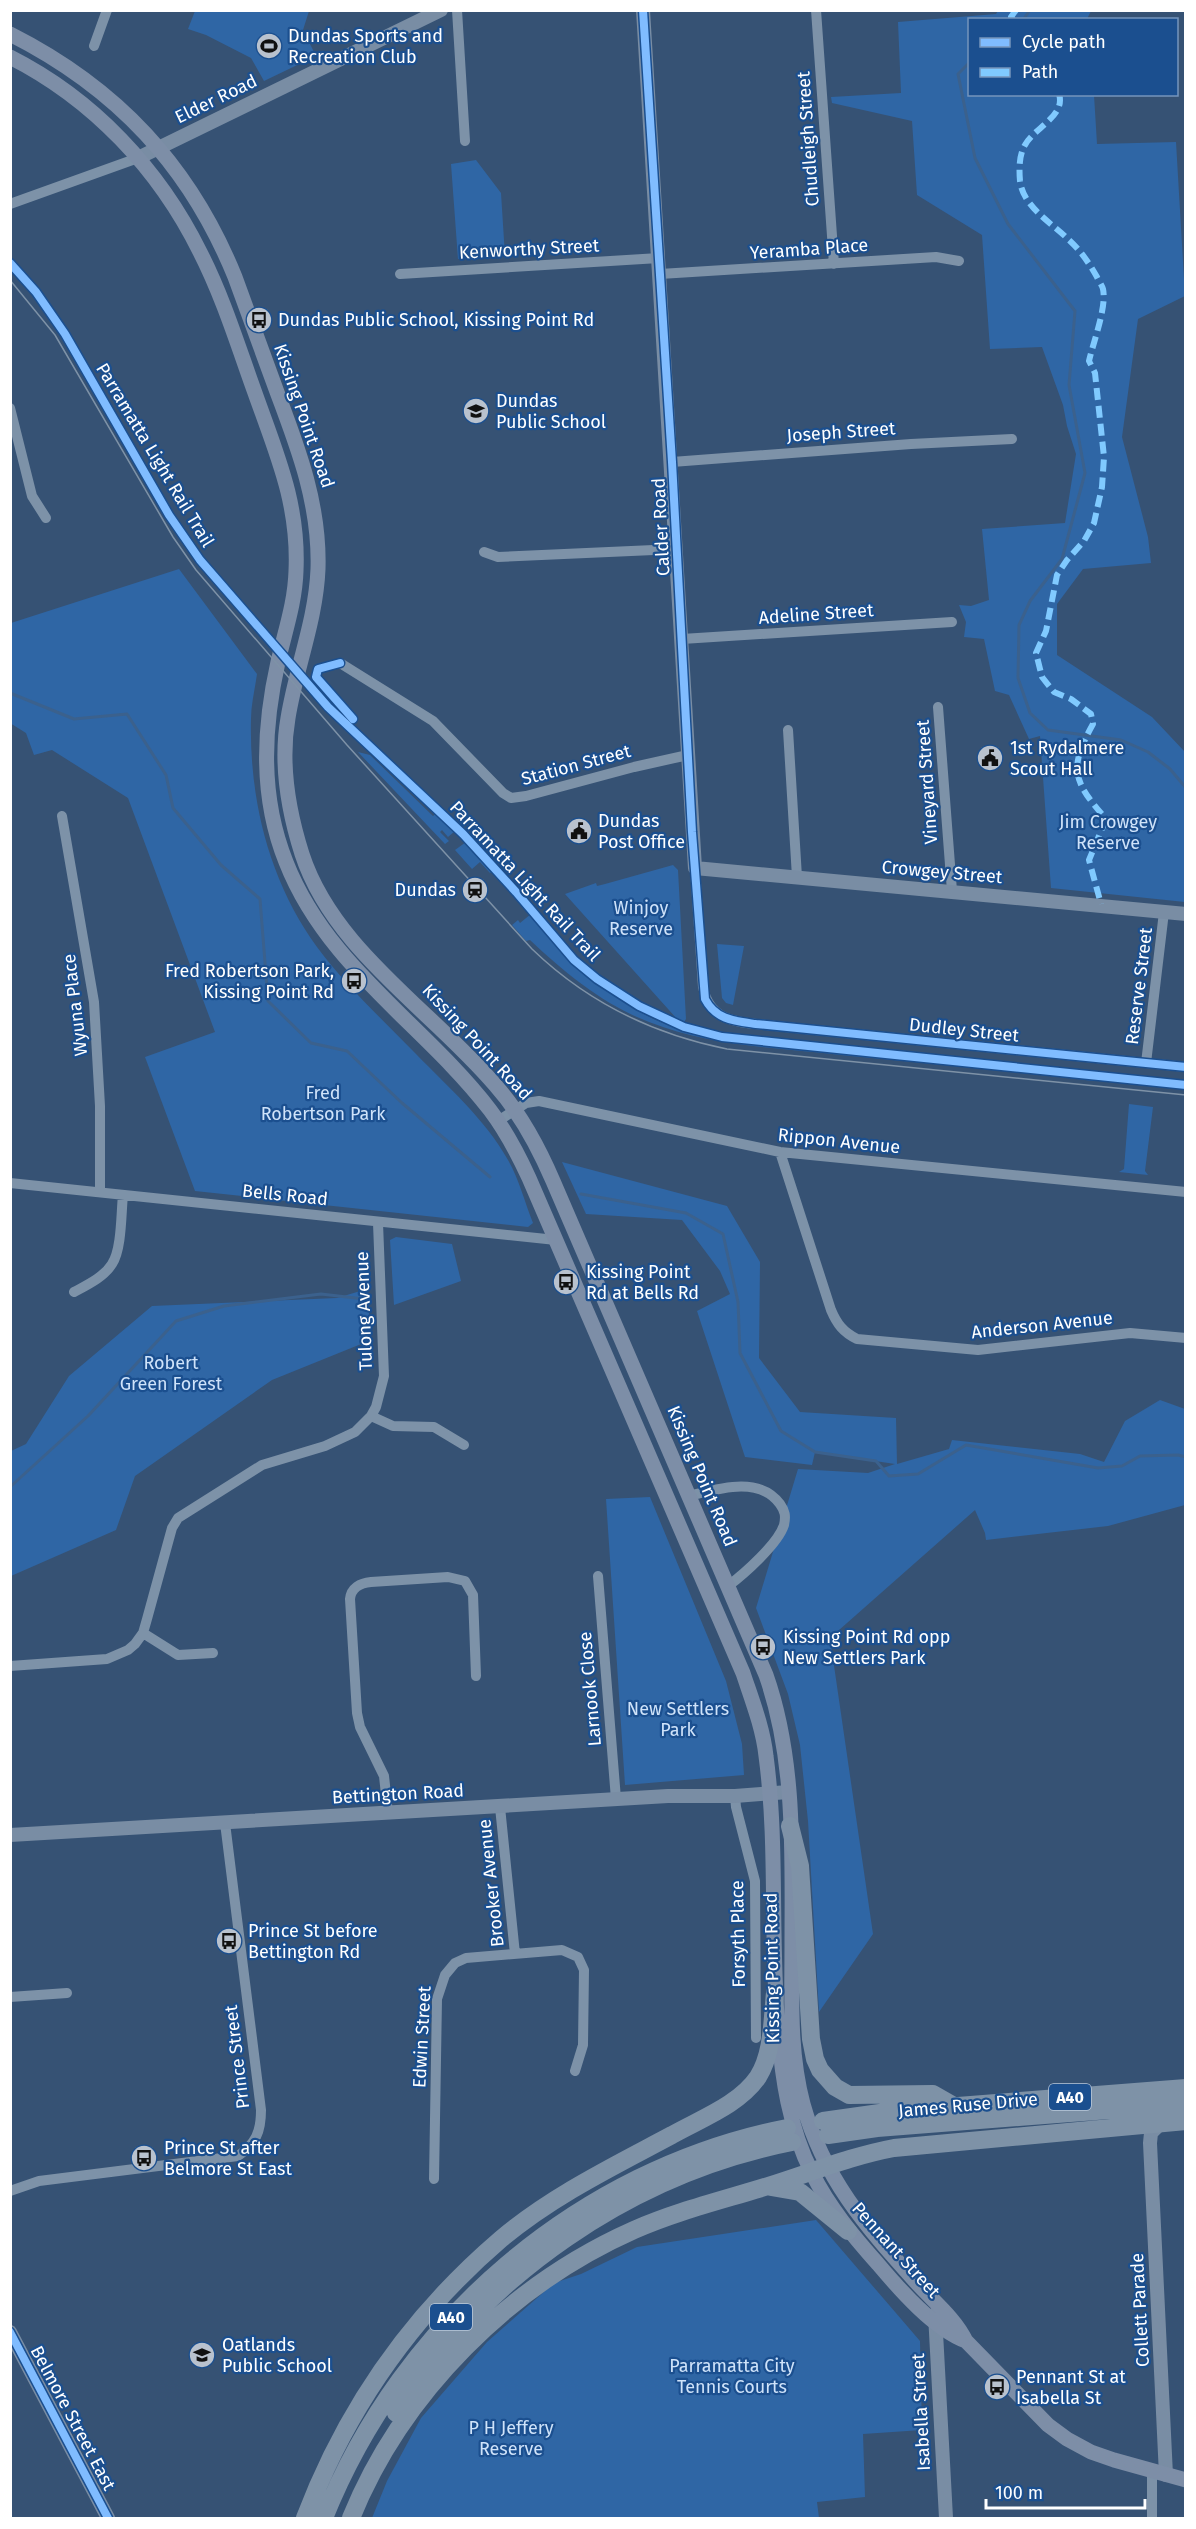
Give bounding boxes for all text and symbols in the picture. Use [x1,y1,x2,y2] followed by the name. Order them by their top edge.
[968,18,1178,96] legend
[288,25,443,68] place label: Dundas Sports and Recreation Club
[254,31,284,61] sports icon: Dundas Sports and Recreation Club
[1022,31,1106,53] text: Cycle path
[1022,61,1058,83] text: Path
[171,70,261,128] street label: Elder Road
[792,70,824,207] street label: Chudleigh Street
[458,234,600,264] street label: Kenworthy Street
[749,234,869,264] street label: Yeramba Place
[244,305,274,335] bus stop icon: Dundas Public School, Kissing Point Rd
[278,309,594,331] place label: Dundas Public School, Kissing Point Rd
[269,341,339,491] street label: Kissing Point Road
[91,359,219,551] street label: Parramatta Light Rail Trail
[496,390,606,433] place label: Dundas Public School
[461,396,491,426] school or university icon: Dundas Public School
[786,417,897,447] street label: Joseph Street
[647,477,675,577] street label: Calder Road
[758,599,875,629] street label: Adeline Street
[912,719,942,845] street label: Vineyard Street
[1010,737,1124,780] place label: 1st Rydalmere Scout Hall
[519,740,634,790] street label: Station Street
[975,743,1005,773] public building icon: 1st Rydalmere Scout Hall
[445,796,605,966] street label: Parramatta Light Rail Trail
[598,810,685,853] place label: Dundas Post Office
[1059,811,1157,854] park label: Jim Crowgey Reserve
[564,816,594,846] public building icon: Dundas Post Office
[881,856,1004,888] street label: Crowgey Street
[460,875,490,905] station icon: Dundas
[395,879,456,901] place label: Dundas
[609,897,673,940] park label: Winjoy Reserve
[1121,926,1157,1046] street label: Reserve Street
[58,953,92,1057] street label: Wyuna Place
[165,960,334,1003] place label: Fred Robertson Park, Kissing Point Rd
[339,966,369,996] bus stop icon: Fred Robertson Park, Kissing Point Rd
[417,979,537,1105] street label: Kissing Point Road
[908,1013,1020,1047] street label: Dudley Street
[261,1082,386,1125] park label: Fred Robertson Park
[777,1124,901,1158] street label: Rippon Avenue
[241,1180,329,1210] street label: Bells Road
[351,1251,377,1371] street label: Tulong Avenue
[586,1261,699,1304] place label: Kissing Point Rd at Bells Rd
[551,1267,581,1297] bus stop icon: Kissing Point Rd at Bells Rd
[970,1307,1114,1343] street label: Anderson Avenue
[120,1352,223,1395] park label: Robert Green Forest
[662,1402,742,1550] street label: Kissing Point Road
[783,1626,950,1669] place label: Kissing Point Rd opp New Settlers Park
[574,1631,606,1747] street label: Larnook Close
[748,1632,778,1662] bus stop icon: Kissing Point Rd opp New Settlers Park
[627,1698,729,1741] park label: New Settlers Park
[331,1780,465,1808] street label: Bettington Road
[473,1818,509,1948] street label: Brooker Avenue
[726,1880,750,1988] street label: Forsyth Place
[760,1892,784,2044] street label: Kissing Point Road
[248,1920,378,1963] place label: Prince St before Bettington Rd
[214,1926,244,1956] bus stop icon: Prince St before Bettington Rd
[408,1985,436,2089] street label: Edwin Street
[220,2003,254,2110] street label: Prince Street
[1049,2084,1091,2110] road number: A40
[897,2088,1039,2122] street label: James Ruse Drive
[164,2137,292,2180] place label: Prince St after Belmore St East
[129,2143,159,2173] bus stop icon: Prince St after Belmore St East
[847,2198,945,2303] street label: Pennant Street
[1126,2252,1154,2368] street label: Collett Parade
[430,2304,472,2330] road number: A40
[222,2334,332,2377] place label: Oatlands Public School
[187,2340,217,2370] school or university icon: Oatlands Public School
[26,2342,121,2494] street label: Belmore Street East
[907,2352,935,2471] street label: Isabella Street
[669,2355,795,2398] park label: Parramatta City Tennis Courts
[1016,2366,1126,2409] place label: Pennant St at Isabella St
[982,2372,1012,2402] bus stop icon: Pennant St at Isabella St
[468,2417,554,2460] park label: P H Jeffery Reserve
[986,2472,1145,2510] scale bar
[995,2482,1043,2504] text: 100 m

